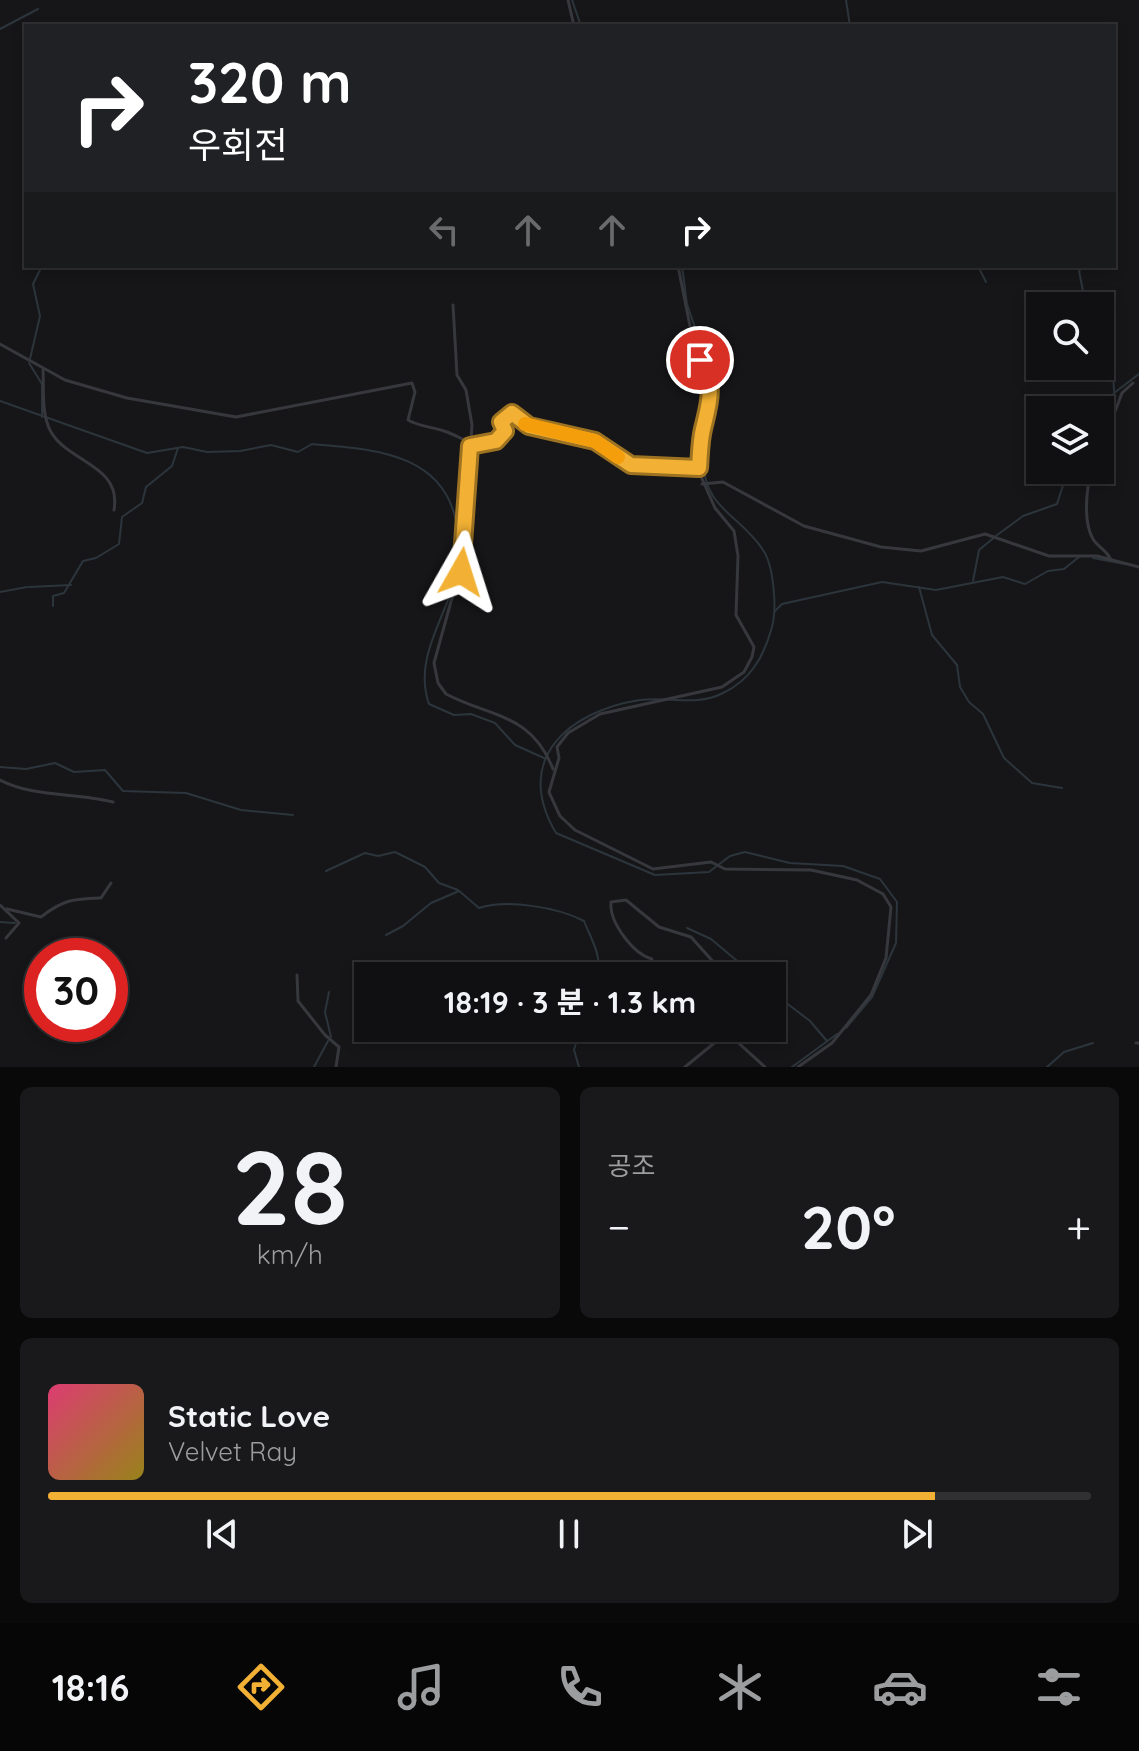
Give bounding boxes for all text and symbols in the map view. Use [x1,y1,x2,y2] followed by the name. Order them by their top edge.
[188,47,352,117] text: 320 m
[56,56,160,160] icon: right
[188,122,287,167] text: 우회전
[422,208,466,252] icon: left
[506,208,550,252] icon: ahead
[590,208,634,252] icon: ahead
[674,208,718,252] icon: right
[1026,292,1114,484] map controls
[1026,292,1114,380] button: search
[666,326,734,394] pin
[678,338,722,382] icon: arrive
[1026,396,1114,484] button: layers
[419,530,503,614] position arrow
[24,938,128,1042] speed limit sign: 30
[444,983,696,1021] text: 18:19 · 3 분 · 1.3 km
[232,1121,348,1251] text: 28
[608,1149,655,1182] text: 공조
[801,1189,896,1264] text: 20°
[608,1199,630,1254] text: −
[1066,1199,1091,1254] text: +
[257,1238,323,1271] text: km/h
[168,1397,330,1435] text: Static Love
[168,1435,297,1468] text: Velvet Ray
[200,1512,244,1556] icon: previous
[547,1512,591,1556] icon: pause
[895,1512,939,1556] icon: next
[233,1659,289,1715] icon: directions
[393,1659,449,1715] icon: music
[552,1659,608,1715] icon: phone
[712,1659,768,1715] icon: climate
[872,1659,928,1715] icon: car
[1031,1659,1087,1715] icon: filters
[52,1665,129,1710] text: 18:16

